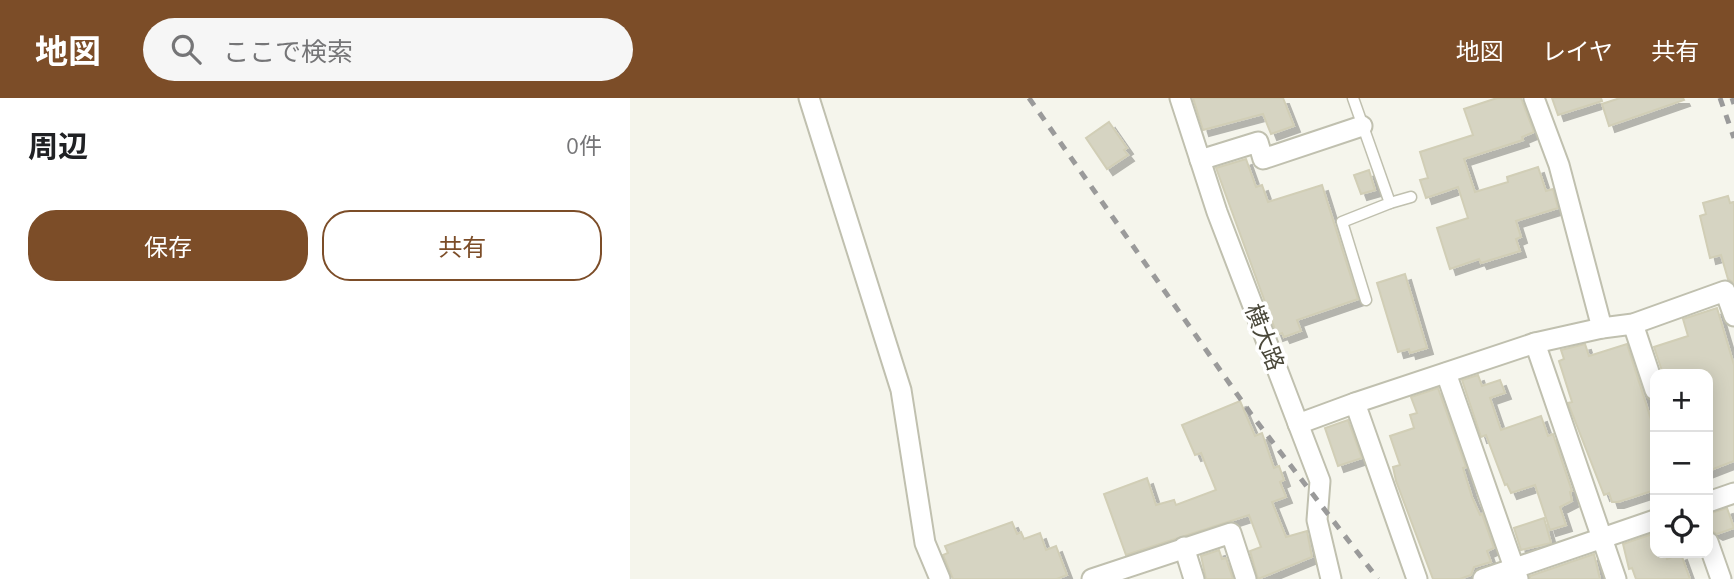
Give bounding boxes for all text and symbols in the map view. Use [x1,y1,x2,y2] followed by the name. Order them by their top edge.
[143,18,633,81] search box
[167,30,205,68] icon: search
[35,32,101,69] text: 地図
[223,37,353,66] text: ここで検索
[1456,38,1504,65] text: 地図
[1542,38,1613,65] text: レイヤ
[1651,38,1699,65] text: 共有
[28,129,88,163] text: 周辺
[566,133,602,158] text: 0件
[28,210,308,281] button: 保存
[322,210,602,281] button: 共有
[1241,300,1289,374] street label: 横大路
[1650,369,1713,558] map controls
[1650,369,1713,432] button: +
[1650,432,1713,495] button: −
[1650,495,1713,558] button: locate

